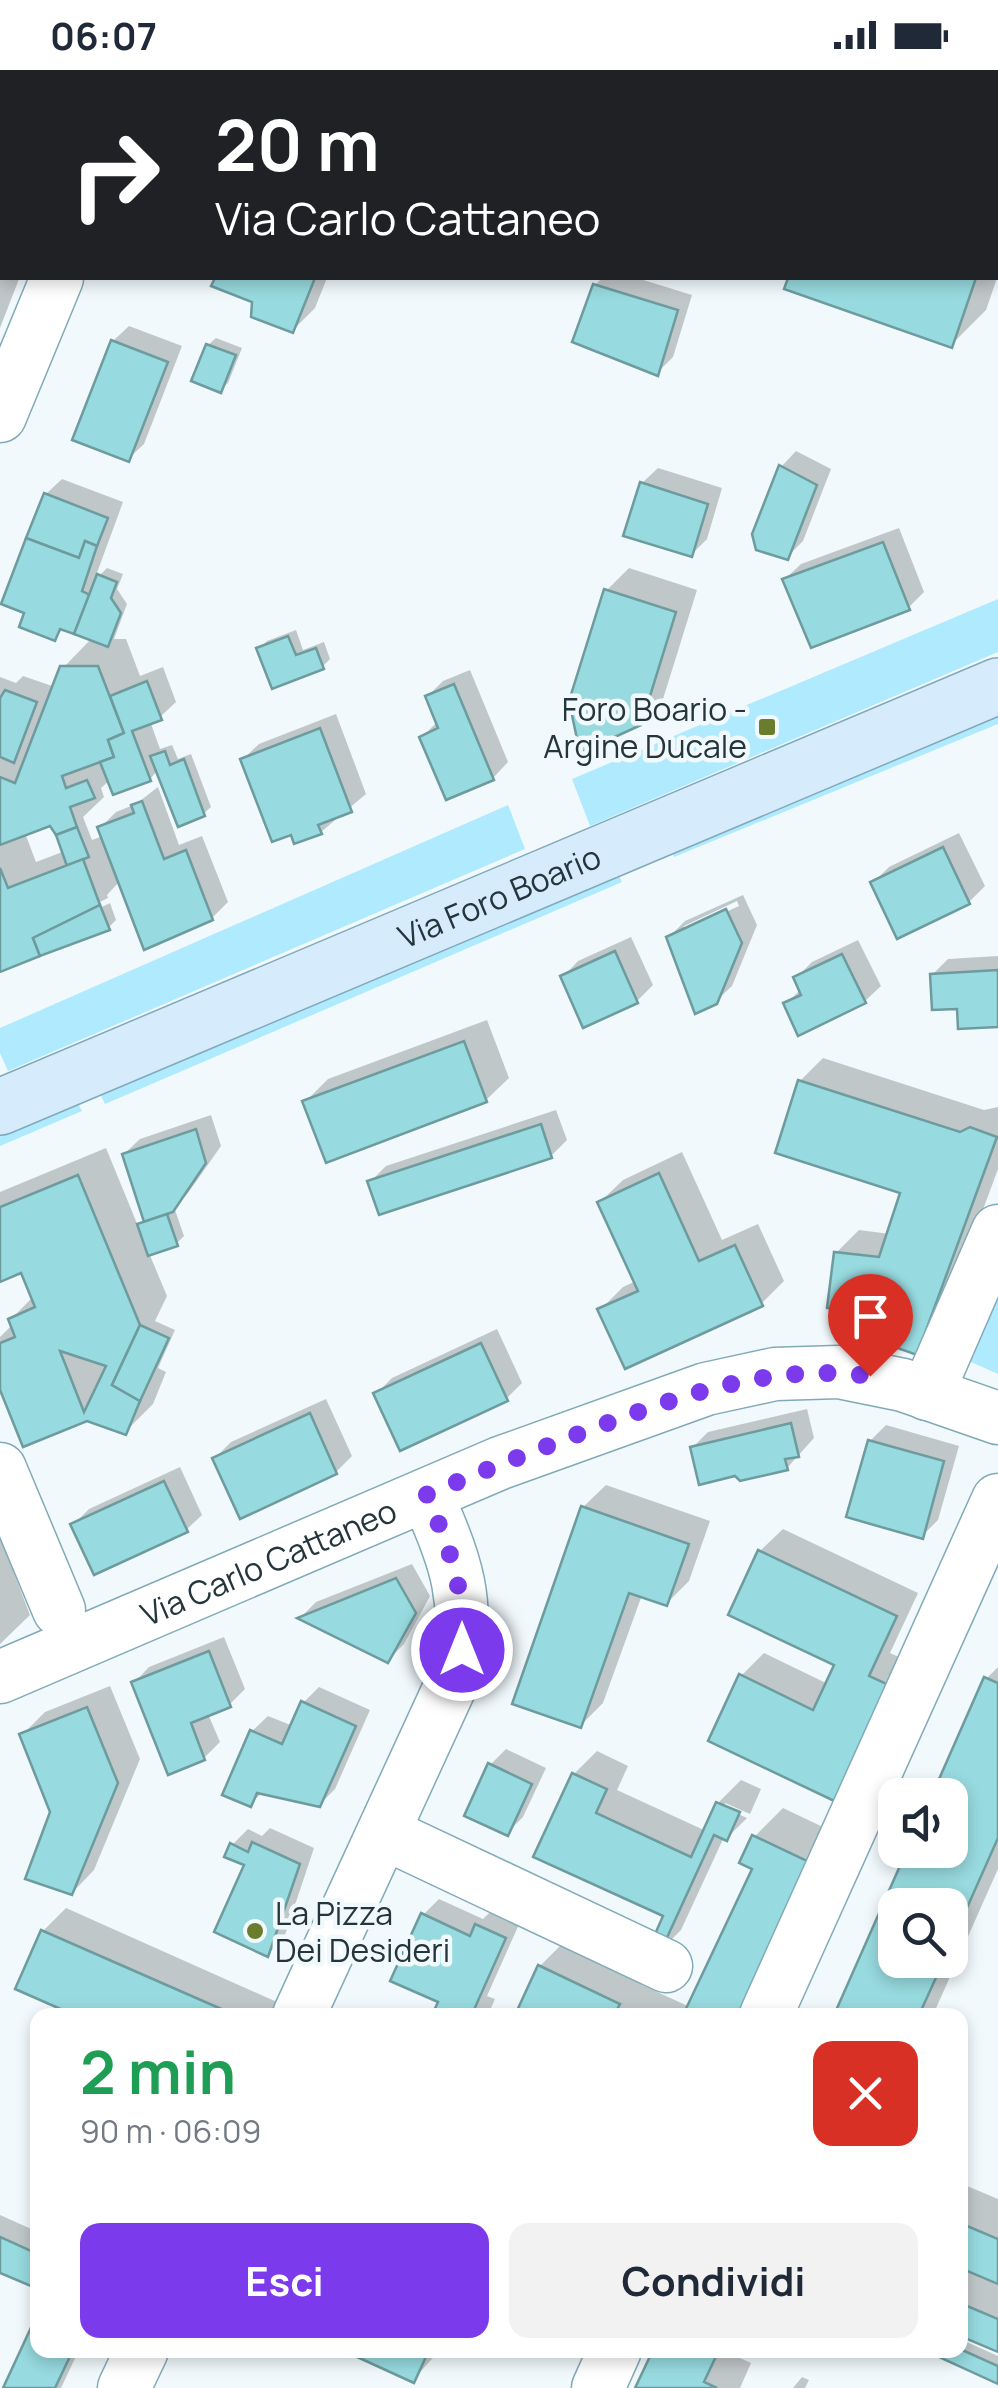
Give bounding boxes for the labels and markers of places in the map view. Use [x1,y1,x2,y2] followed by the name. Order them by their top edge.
[543,687,747,768] place label: Foro Boario - Argine Ducale
[756,716,778,738] marker: Foro Boario - Argine Ducale
[828,1274,913,1377] pin
[275,1891,450,1972] place label: La Pizza Dei Desideri
[244,1920,266,1942] marker: La Pizza Dei Desideri

